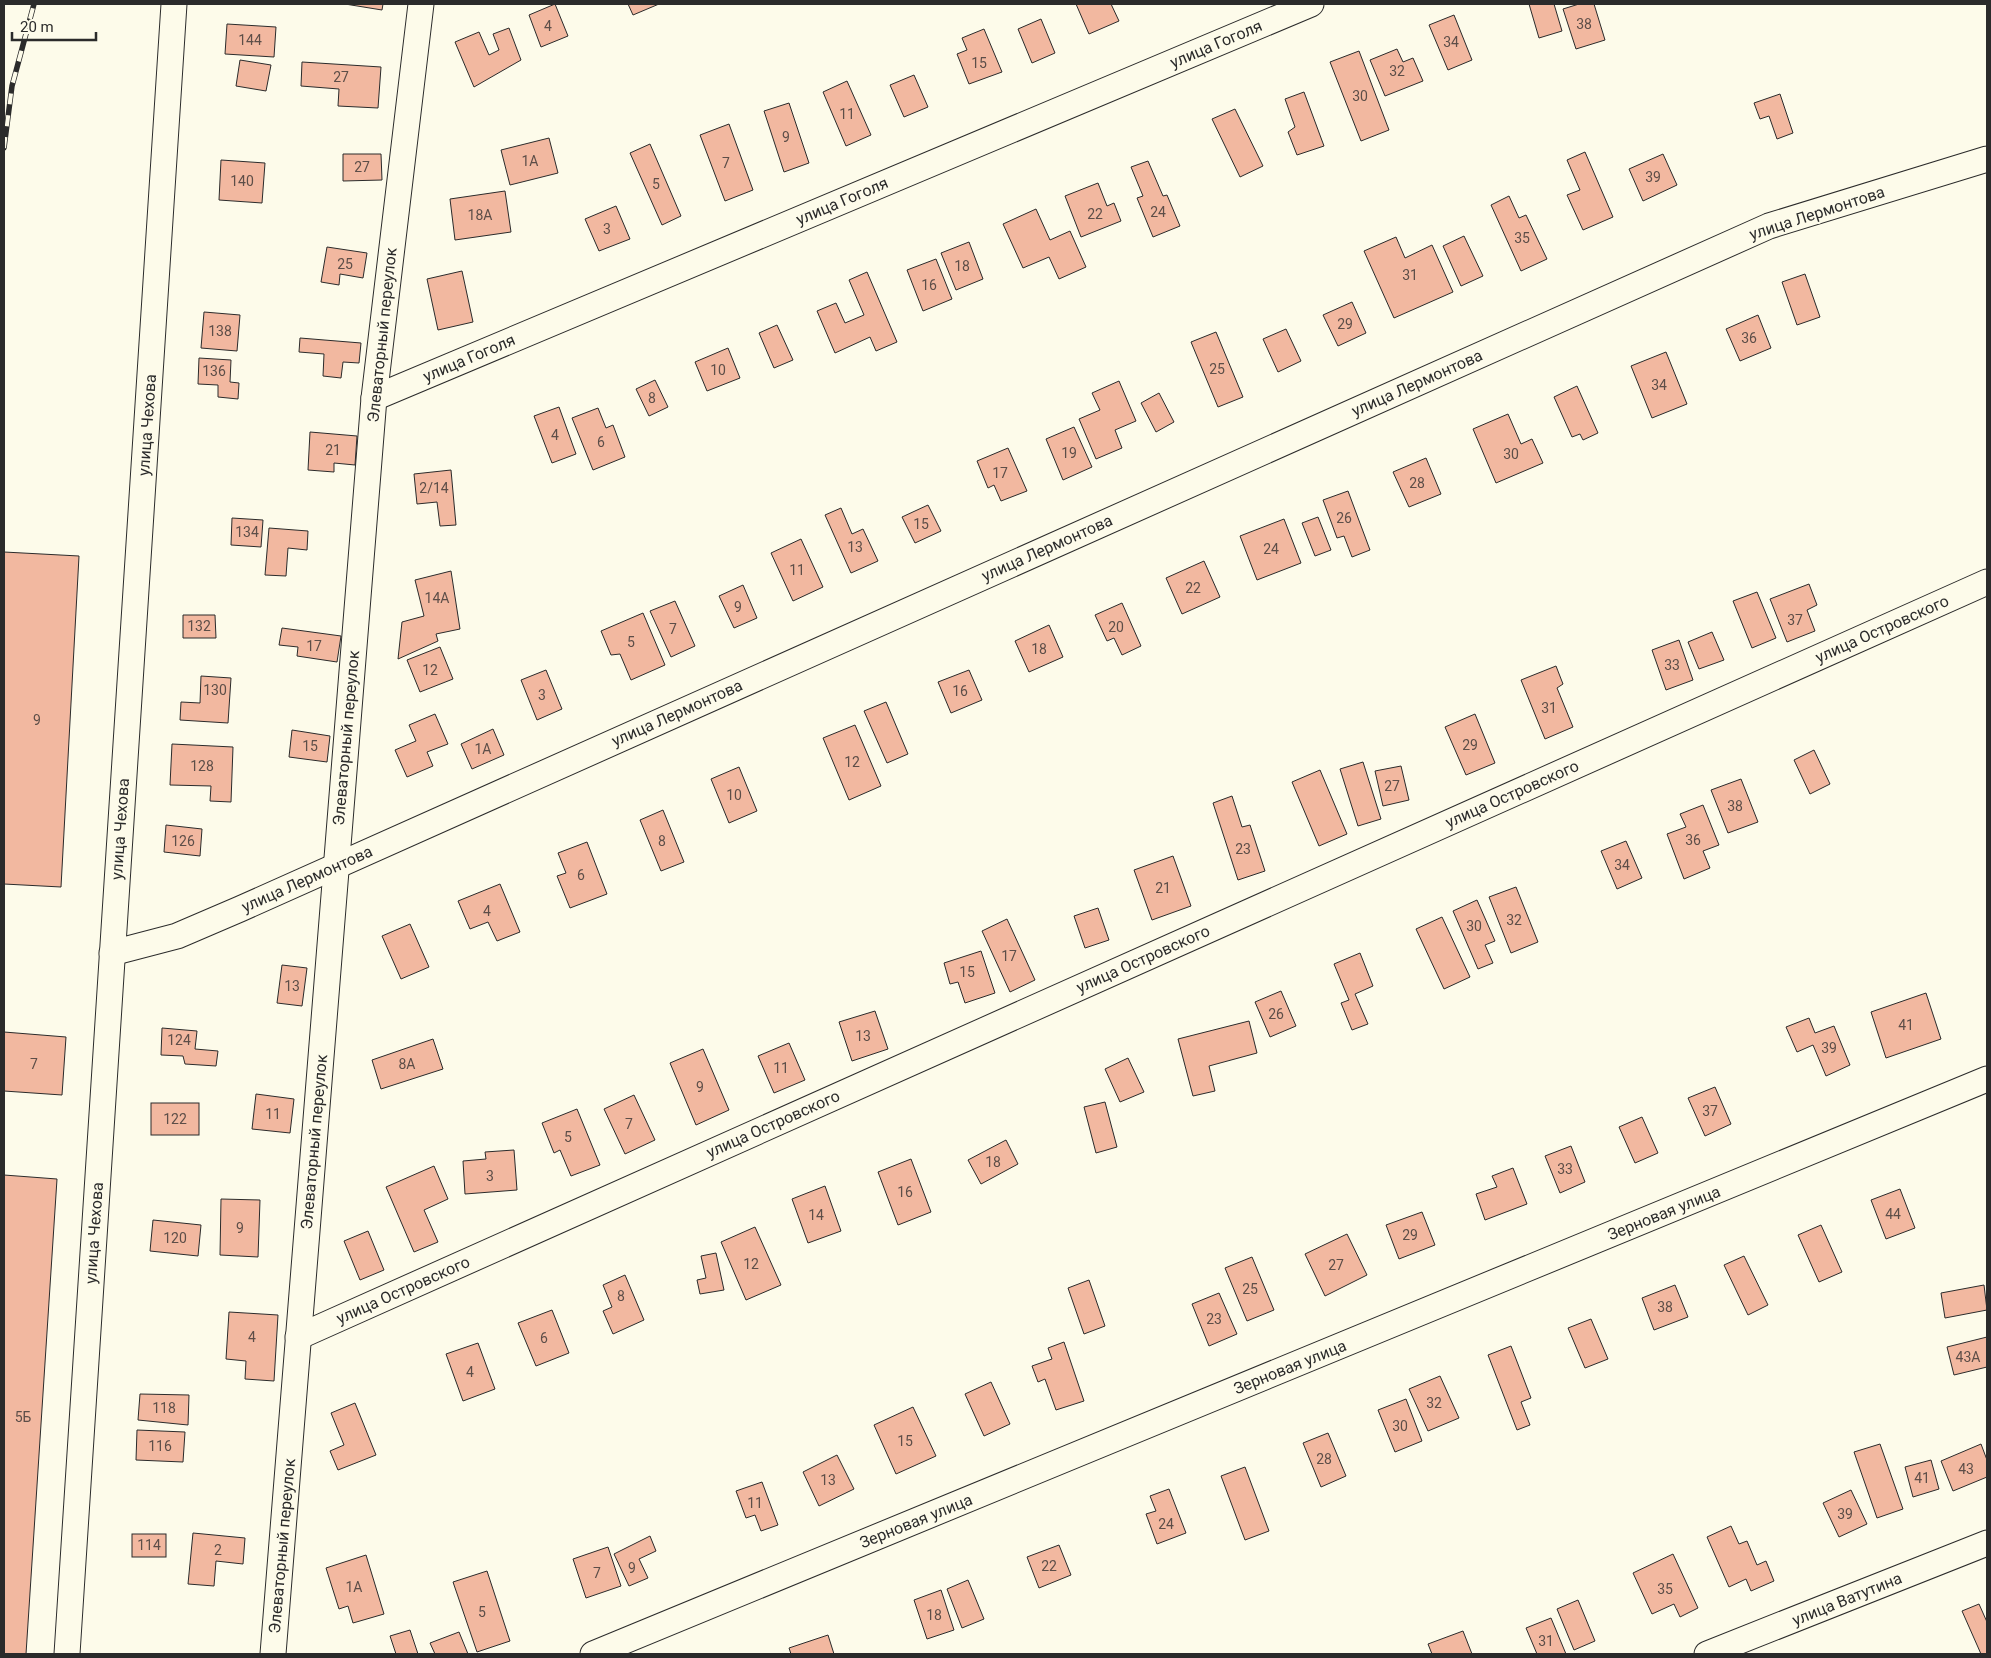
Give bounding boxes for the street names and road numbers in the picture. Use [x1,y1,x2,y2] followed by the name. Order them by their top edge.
[1167,16,1265,72] street label: улица Гоголя
[793,173,891,229] street label: улица Гоголя
[1747,182,1887,244] street label: улица Лермонтова
[363,246,401,423] street label: Элеваторный переулок
[420,330,518,386] street label: улица Гоголя
[1349,346,1485,420] street label: улица Лермонтова
[134,373,160,477] street label: улица Чехова
[979,511,1115,585] street label: улица Лермонтова
[1812,591,1952,667] street label: улица Островского
[329,649,363,826] street label: Элеваторный переулок
[609,676,745,750] street label: улица Лермонтова
[1442,756,1582,832] street label: улица Островского
[107,777,133,881] street label: улица Чехова
[239,842,375,916] street label: улица Лермонтова
[1073,921,1213,997] street label: улица Островского
[297,1053,331,1230] street label: Элеваторный переулок
[703,1086,843,1162] street label: улица Островского
[81,1181,107,1285] street label: улица Чехова
[1605,1182,1723,1244] street label: Зерновая улица
[333,1252,473,1328] street label: улица Островского
[1231,1336,1349,1398] street label: Зерновая улица
[265,1457,299,1634] street label: Элеваторный переулок
[857,1490,975,1552] street label: Зерновая улица
[1789,1568,1905,1630] street label: улица Ватутина

